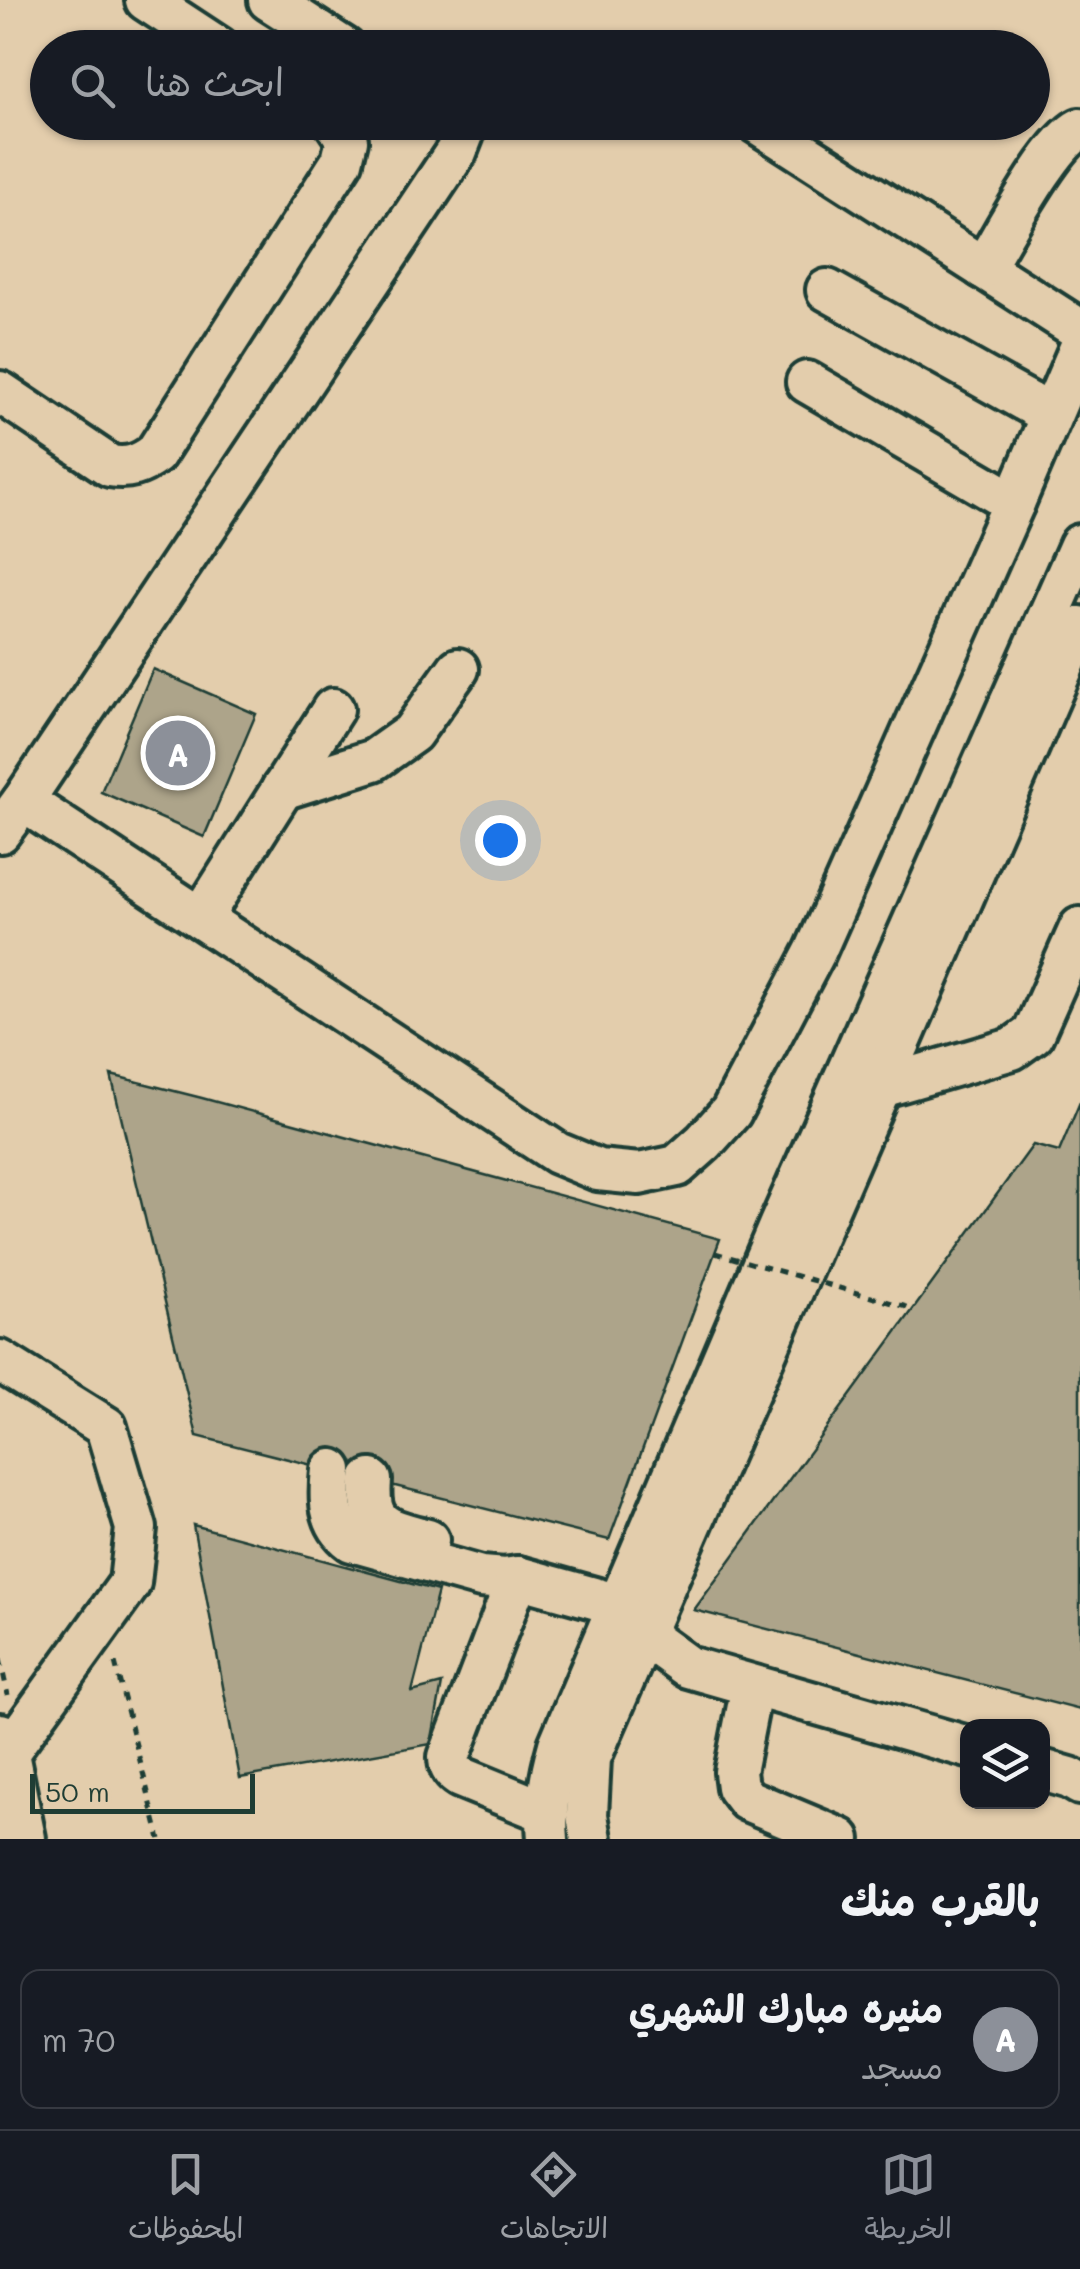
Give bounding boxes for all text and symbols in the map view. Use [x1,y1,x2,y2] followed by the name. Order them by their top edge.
[30,30,1050,140] search box
[145,56,284,106] text: ابحث هنا
[65,58,120,113] icon: search
[146,716,210,790] pin: A
[475,815,526,866] your location
[960,1719,1050,1809] map controls
[960,1719,1050,1809] button: layers
[30,1769,255,1814] scale bar
[45,1773,110,1809] text: 50 m
[841,1872,1040,1927] text: بالقرب منك
[629,1983,943,2033] text: منيره مبارك الشهري
[42,2018,115,2060] text: 70 m
[994,2018,1017,2060] text: A
[861,2045,943,2087] text: مسجد
[128,2147,244,2253] tab: المحفوظات
[500,2147,608,2253] tab: الاتجاهات
[864,2147,952,2253] tab: الخريطة

